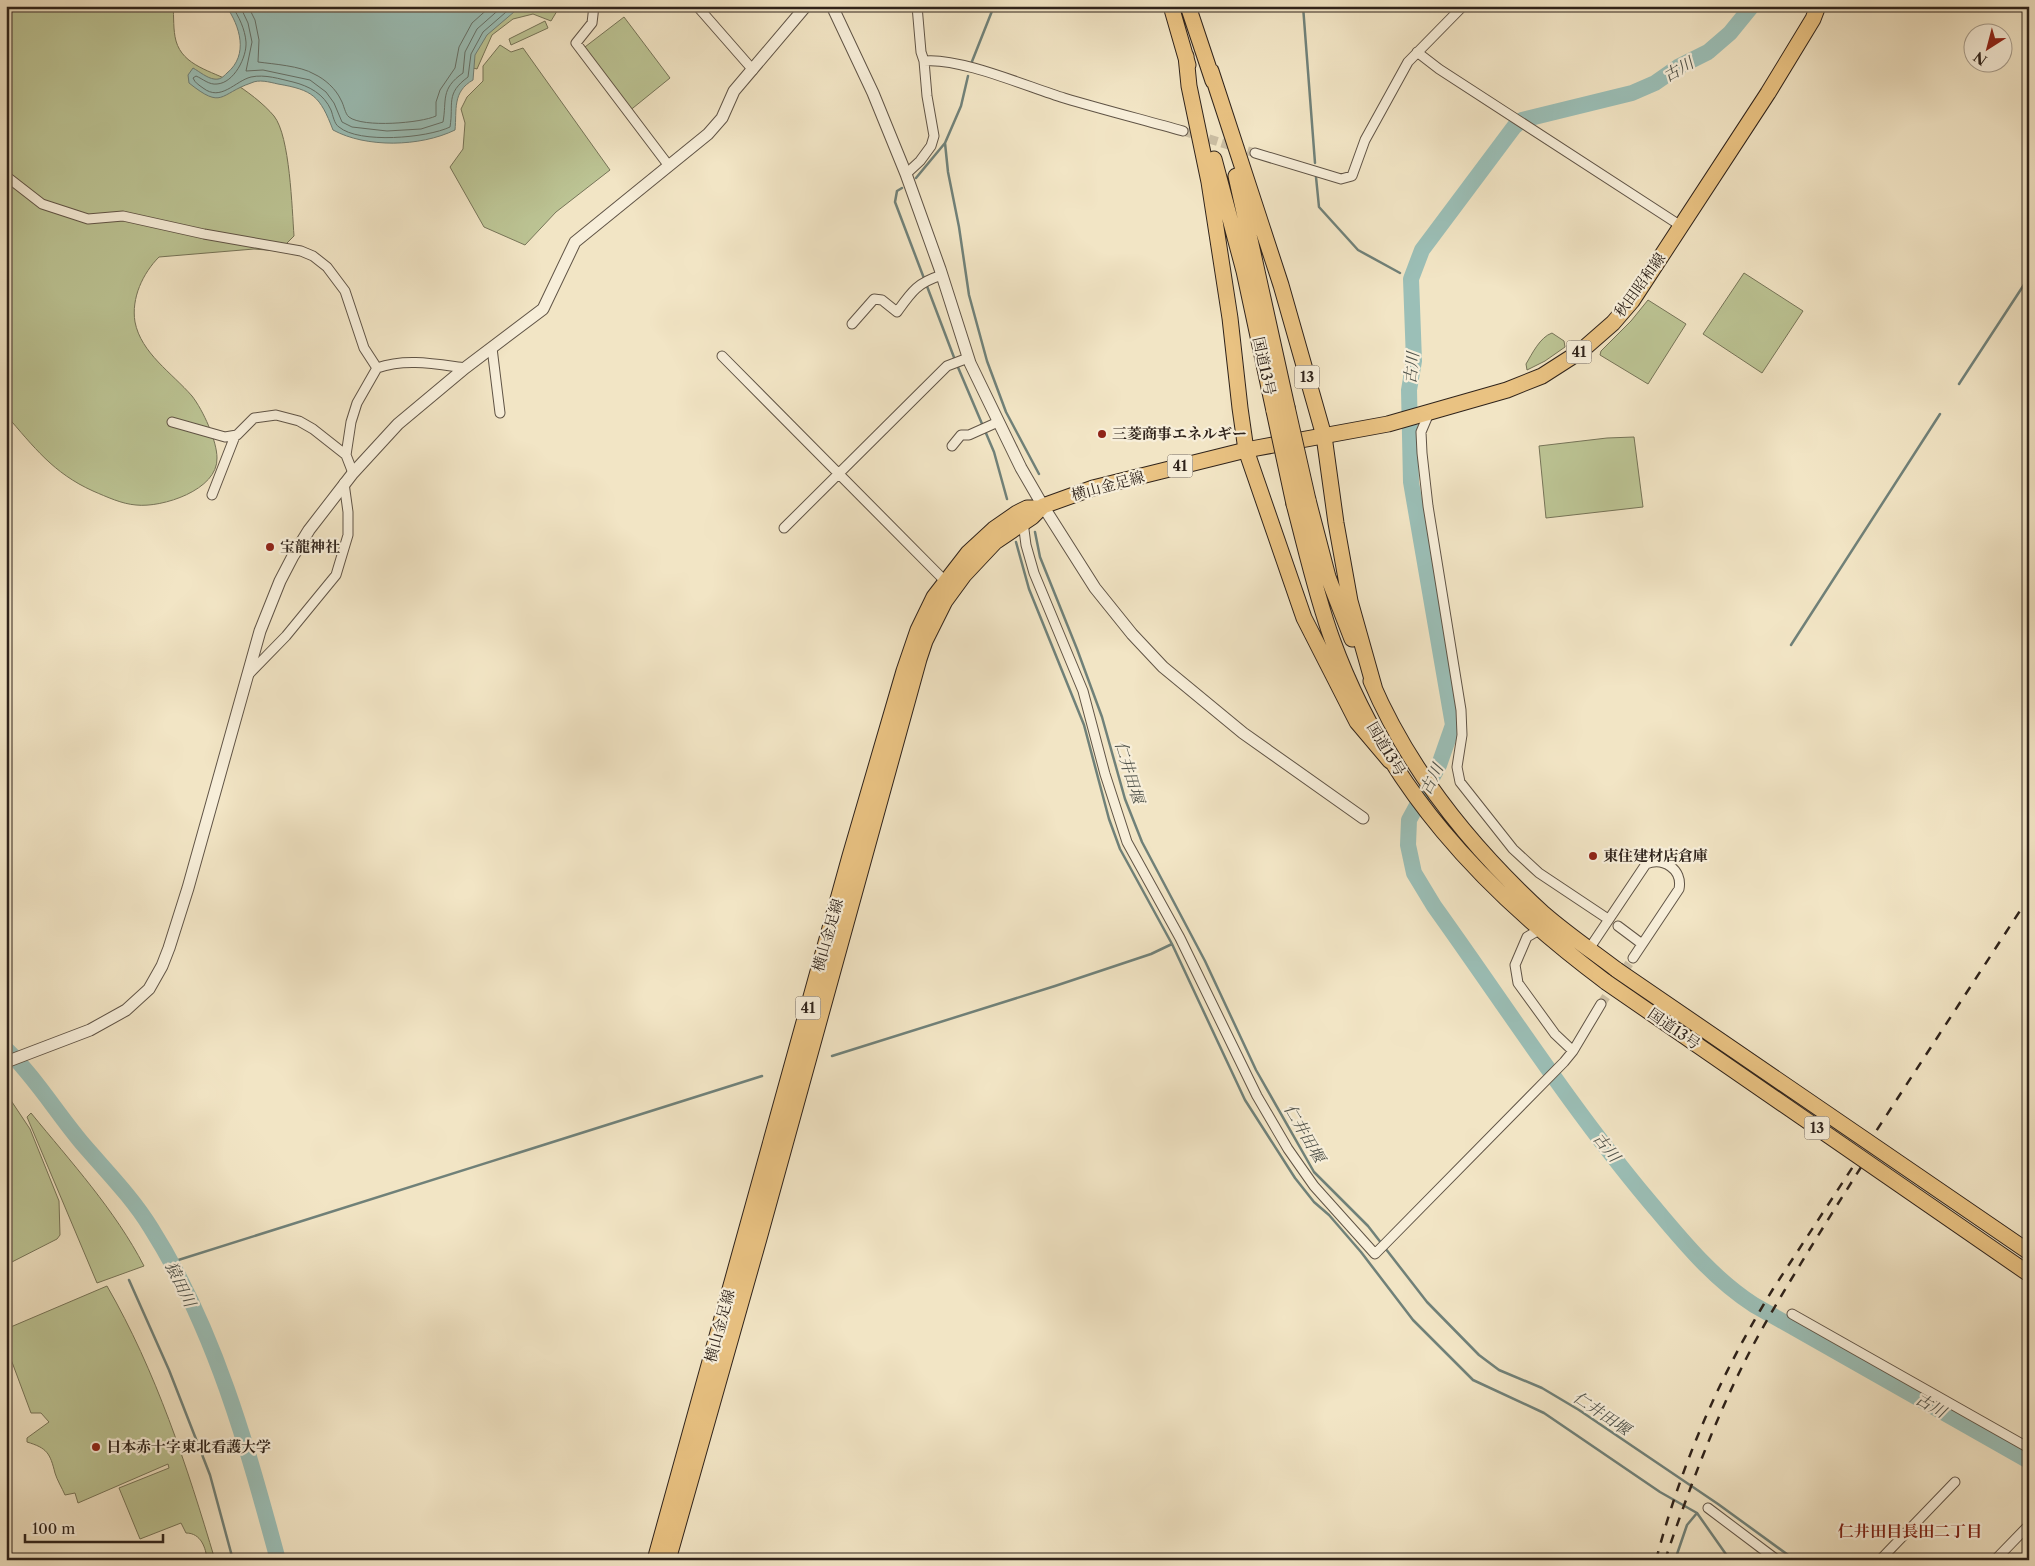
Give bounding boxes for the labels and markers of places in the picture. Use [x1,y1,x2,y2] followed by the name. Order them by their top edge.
[1112,424,1247,443] place label: 三菱商事エネルギー
[1096,428,1108,440] marker: 三菱商事エネルギー
[280,537,340,556] place label: 宝龍神社
[264,541,276,553] marker: 宝龍神社
[1603,846,1708,865] place label: 東住建材店倉庫
[1587,850,1599,862] marker: 東住建材店倉庫
[106,1437,271,1456] place label: 日本赤十字東北看護大学
[90,1441,102,1453] marker: 日本赤十字東北看護大学

